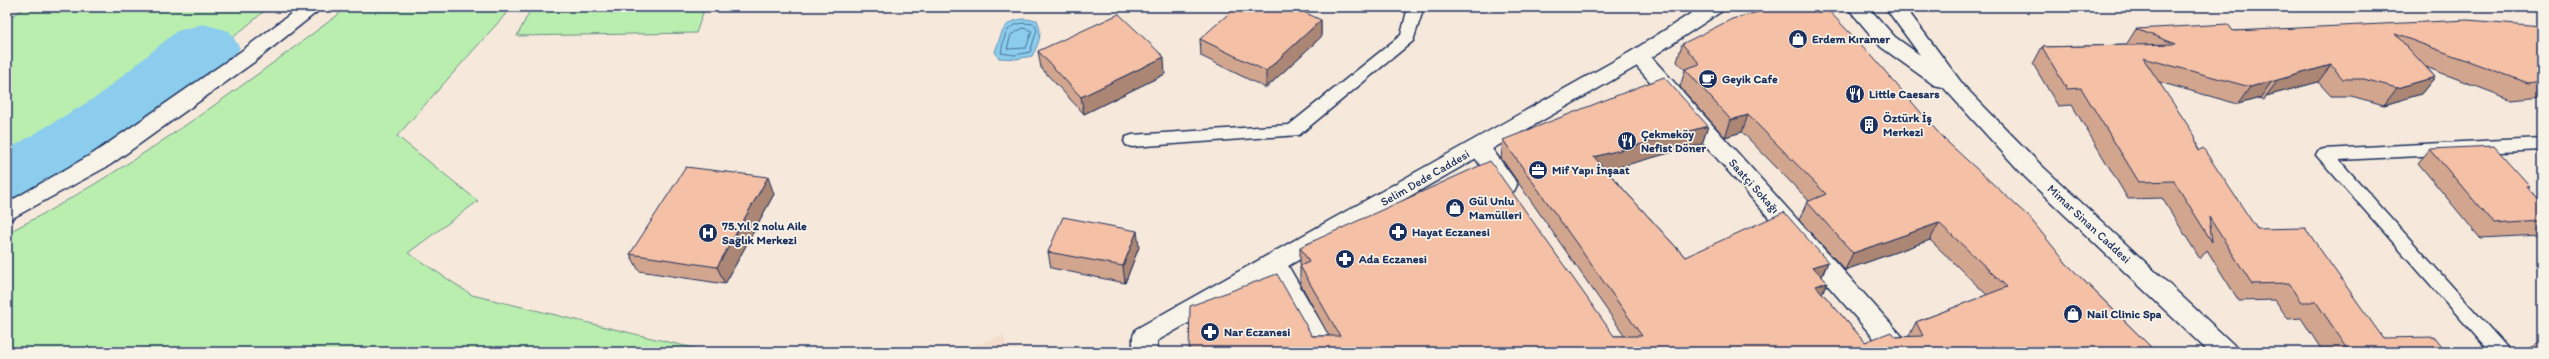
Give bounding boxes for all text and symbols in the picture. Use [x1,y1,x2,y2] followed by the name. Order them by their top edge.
[1787,28,1809,50] shop icon: Erdem Kıramer
[1812,32,1890,46] place label: Erdem Kıramer
[1697,68,1719,90] cafe icon: Geyik Cafe
[1722,72,1778,87] place label: Geyik Cafe
[1844,83,1866,105] restaurant icon: Little Caesars
[1869,87,1940,101] place label: Little Caesars
[1883,111,1933,139] place label: Öztürk İş Merkezi
[1858,114,1880,136] building icon: Öztürk İş Merkezi
[1641,127,1706,155] place label: Çekmeköy Nefist Döner
[1616,130,1638,152] restaurant icon: Çekmeköy Nefist Döner
[1378,147,1472,209] street label: Selim Dede Caddesi
[1726,156,1782,216] street label: Saatçi Sokağı
[1527,159,1549,181] office icon: Mif Yapı İnşaat
[1552,163,1630,178] place label: Mif Yapı İnşaat
[2044,182,2134,266] street label: Mimar Sinan Caddesi
[1469,194,1522,222] place label: Gül Unlu Mamülleri
[1444,197,1466,219] shop icon: Gül Unlu Mamülleri
[721,219,807,248] place label: 75.Yıl 2 nolu Aile Sağlık Merkezi
[1387,221,1409,243] pharmacy icon: Hayat Eczanesi
[697,222,719,244] hospital icon: 75.Yıl 2 nolu Aile Sağlık Merkezi
[1412,225,1490,240] place label: Hayat Eczanesi
[1334,248,1356,270] pharmacy icon: Ada Eczanesi
[1358,252,1427,266] place label: Ada Eczanesi
[2062,303,2084,325] shop icon: Nail Clinic Spa
[2087,307,2162,322] place label: Nail Clinic Spa
[1199,321,1221,343] pharmacy icon: Nar Eczanesi
[1224,325,1290,339] place label: Nar Eczanesi

